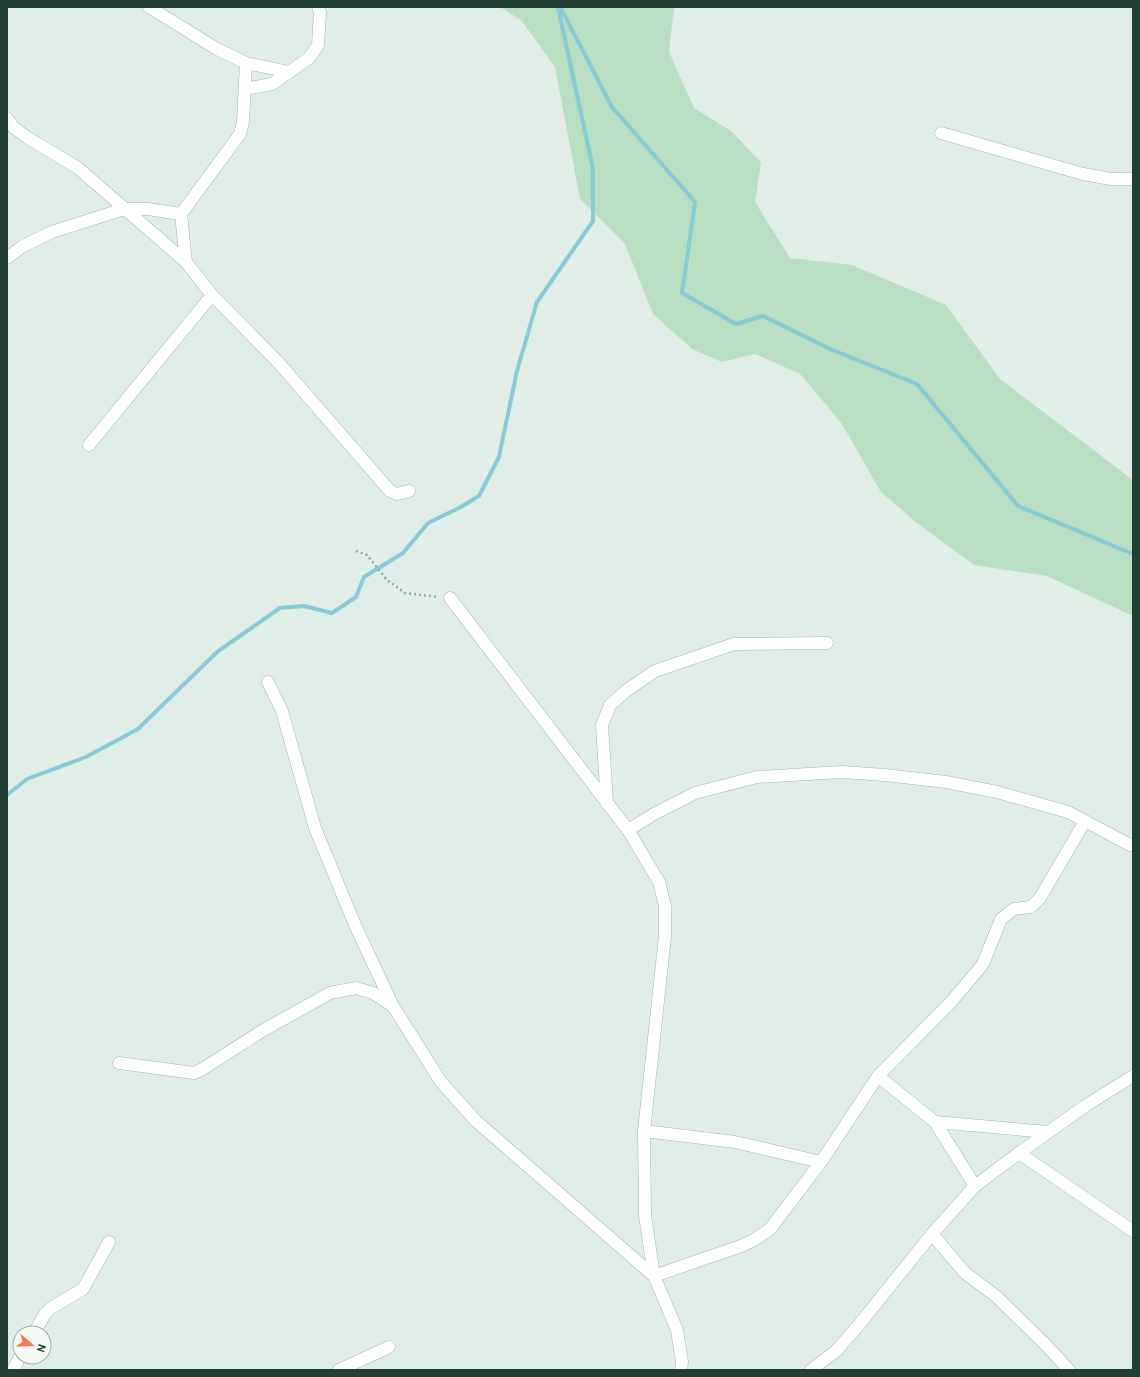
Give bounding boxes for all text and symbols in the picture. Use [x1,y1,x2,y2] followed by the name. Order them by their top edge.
[12,1325,52,1365] north arrow
[33,1342,48,1354] text: N

